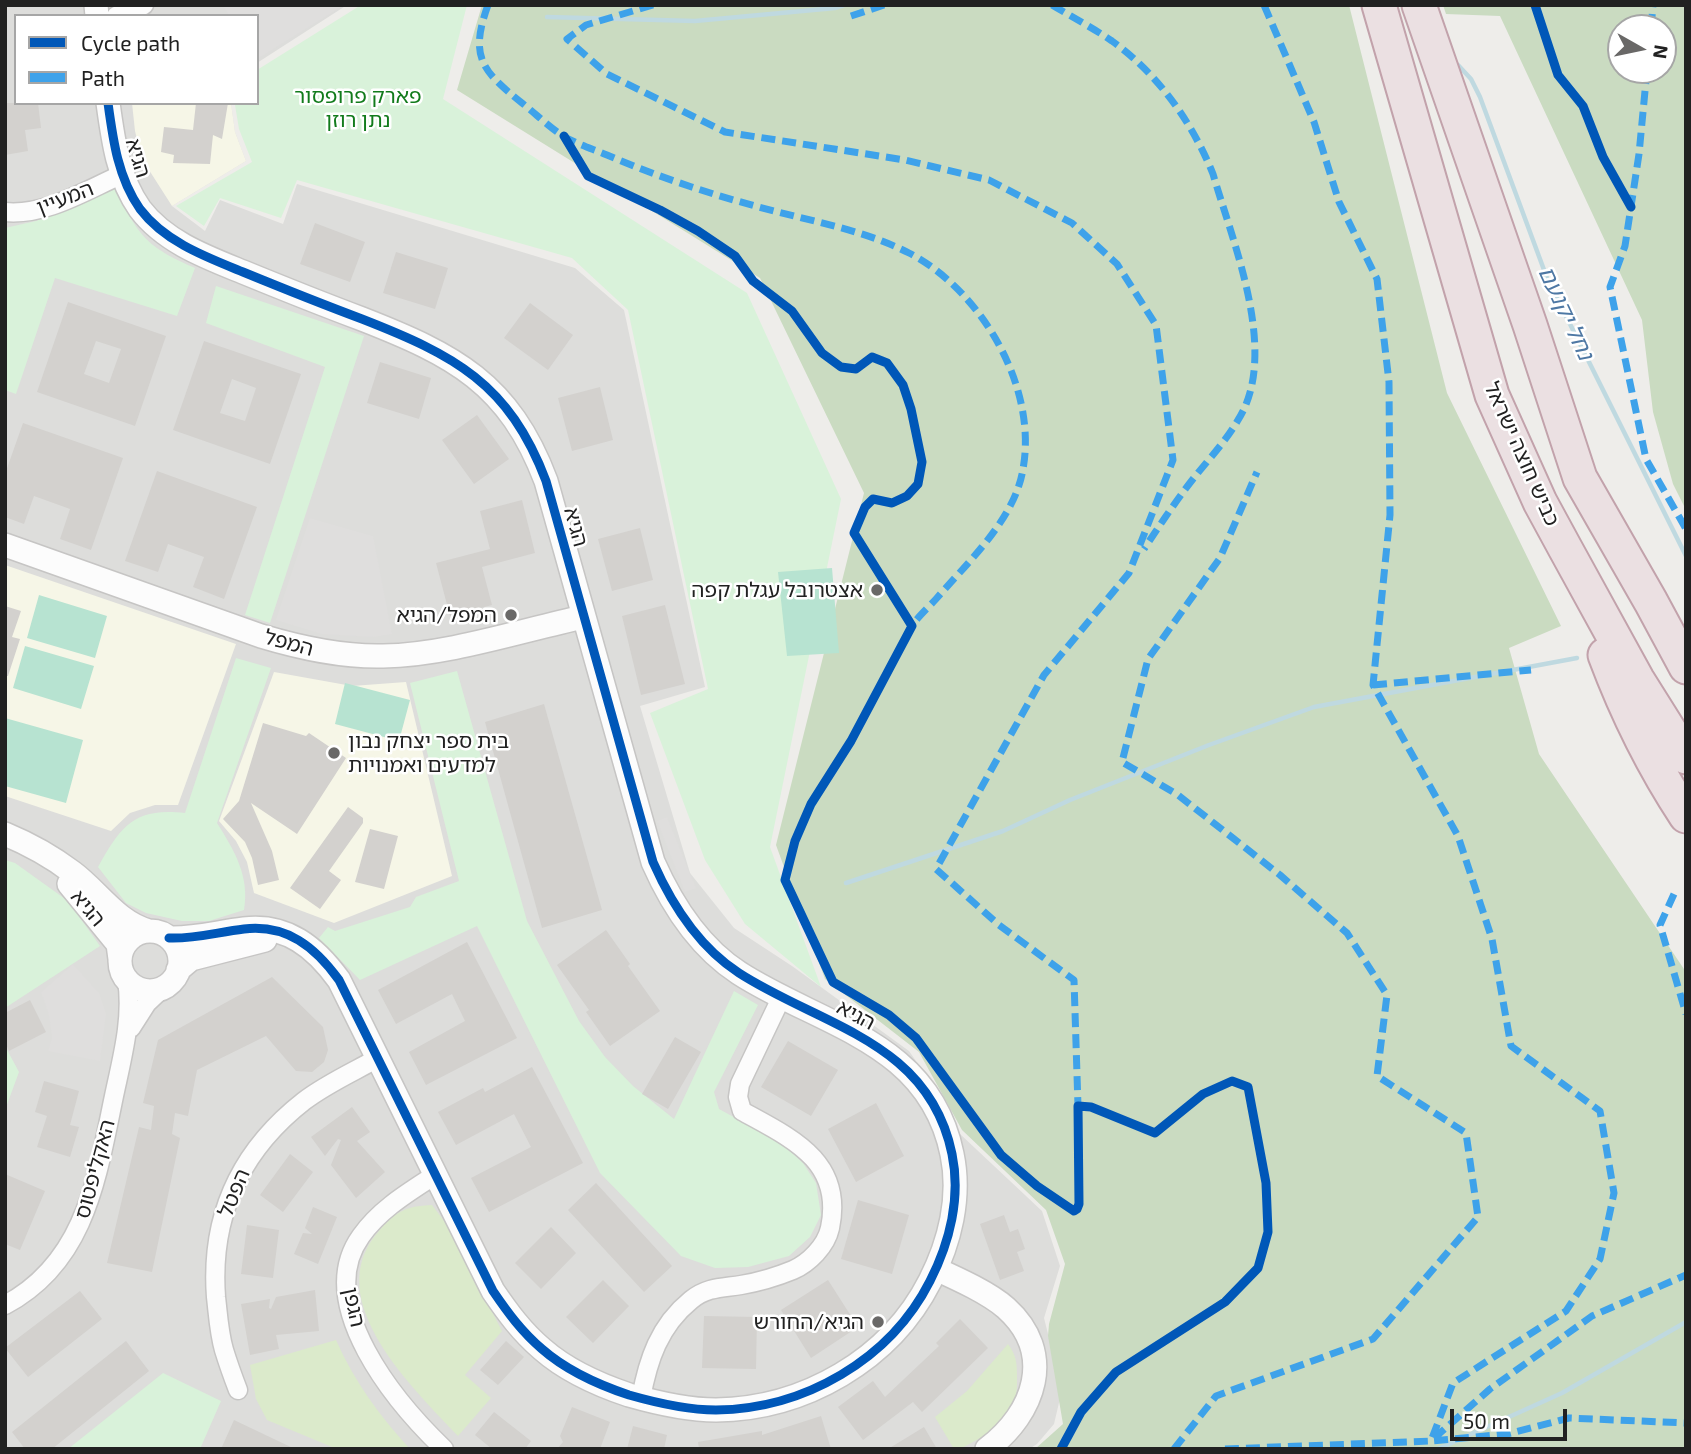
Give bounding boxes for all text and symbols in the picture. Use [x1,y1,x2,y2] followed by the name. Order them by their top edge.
[14,14,259,105] legend
[1607,14,1677,84] north arrow
[81,30,180,55] text: Cycle path
[1649,43,1674,61] text: N
[81,65,125,90] text: Path
[294,83,422,133] park label: פארק פרופסור נתן רוזן
[120,135,156,181] street label: הגיא
[33,176,97,220] street label: המעיין
[1532,262,1600,364] water label: נחל יקנעם
[1479,378,1565,530] street label: כביש חוצה ישראל
[559,505,593,549] street label: הגיא
[691,577,863,603] place label: אצטרובל עגלת קפה
[869,582,885,598] marker: אצטרובל עגלת קפה
[396,602,497,628] place label: המפל/הגיא
[503,607,519,623] marker: המפל/הגיא
[262,624,316,662] street label: המפל
[348,728,509,778] place label: בית ספר יצחק נבון למדעים ואמנויות
[326,745,342,761] marker: בית ספר יצחק נבון למדעים ואמנויות
[66,885,110,931] street label: הגיא
[833,995,879,1035] street label: הגיא
[70,1117,120,1221] street label: האקליפטוס
[213,1165,255,1221] street label: הפטל
[338,1285,370,1329] street label: הגפן
[754,1309,864,1335] place label: הגיא/החורש
[870,1314,886,1330] marker: הגיא/החורש
[1453,1394,1570,1438] scale bar
[1463,1408,1510,1433] text: 50 m

